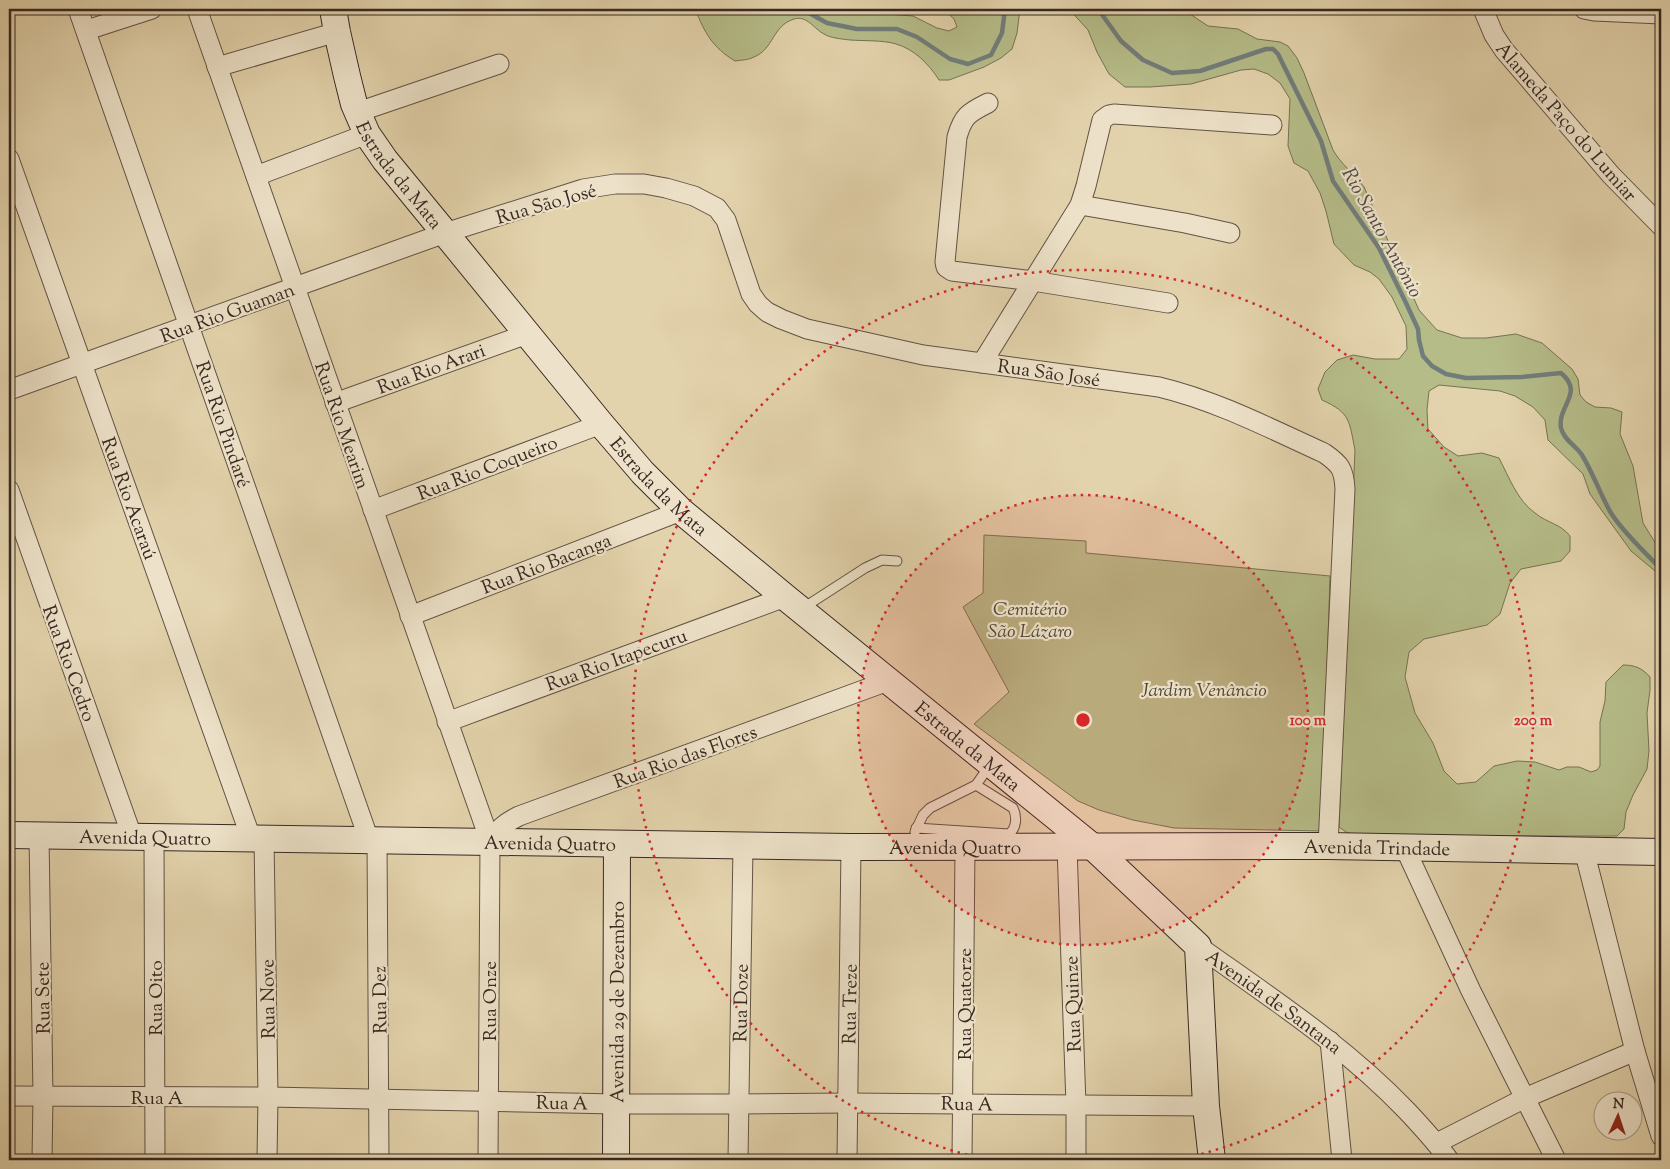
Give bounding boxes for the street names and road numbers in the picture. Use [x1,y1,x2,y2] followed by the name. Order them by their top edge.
[1488,37,1642,208] street label: Alameda Paço do Lumiar
[347,118,448,236] street label: Estrada da Mata
[493,178,600,233] street label: Rua São José
[157,278,299,351] street label: Rua Rio Guaman
[374,338,490,402] street label: Rua Rio Arari
[996,354,1102,395] street label: Rua São José
[187,358,256,492] street label: Rua Rio Pindaré
[306,359,375,493] street label: Rua Rio Mearim
[414,430,562,509] street label: Rua Rio Coqueiro
[602,432,713,544] street label: Estrada da Mata
[93,434,162,564] street label: Rua Rio Acaraú
[478,528,616,603] street label: Rua Rio Bacanga
[34,602,101,726] street label: Rua Rio Cedro
[542,623,691,699] street label: Rua Rio Itapecuru
[908,696,1026,799] street label: Estrada da Mata
[610,720,761,797] street label: Rua Rio das Flores
[79,825,211,854] street label: Avenida Quatro
[484,831,616,860] street label: Avenida Quatro
[1304,835,1451,864] street label: Avenida Trindade
[889,836,1021,863] street label: Avenida Quatro
[605,901,633,1103] street label: Avenida 29 de Dezembro
[1199,944,1347,1062] street label: Avenida de Santana
[953,948,980,1060] street label: Rua Quatorze
[1059,955,1090,1053] street label: Rua Quinze
[255,959,284,1039] street label: Rua Nove
[144,960,171,1036] street label: Rua Oito
[30,961,59,1034] street label: Rua Sete
[478,961,505,1041] street label: Rua Onze
[837,963,866,1045] street label: Rua Treze
[728,964,757,1042] street label: Rua Doze
[367,966,396,1034] street label: Rua Dez
[131,1086,184,1113] street label: Rua A
[536,1091,589,1118] street label: Rua A
[941,1092,994,1119] street label: Rua A

